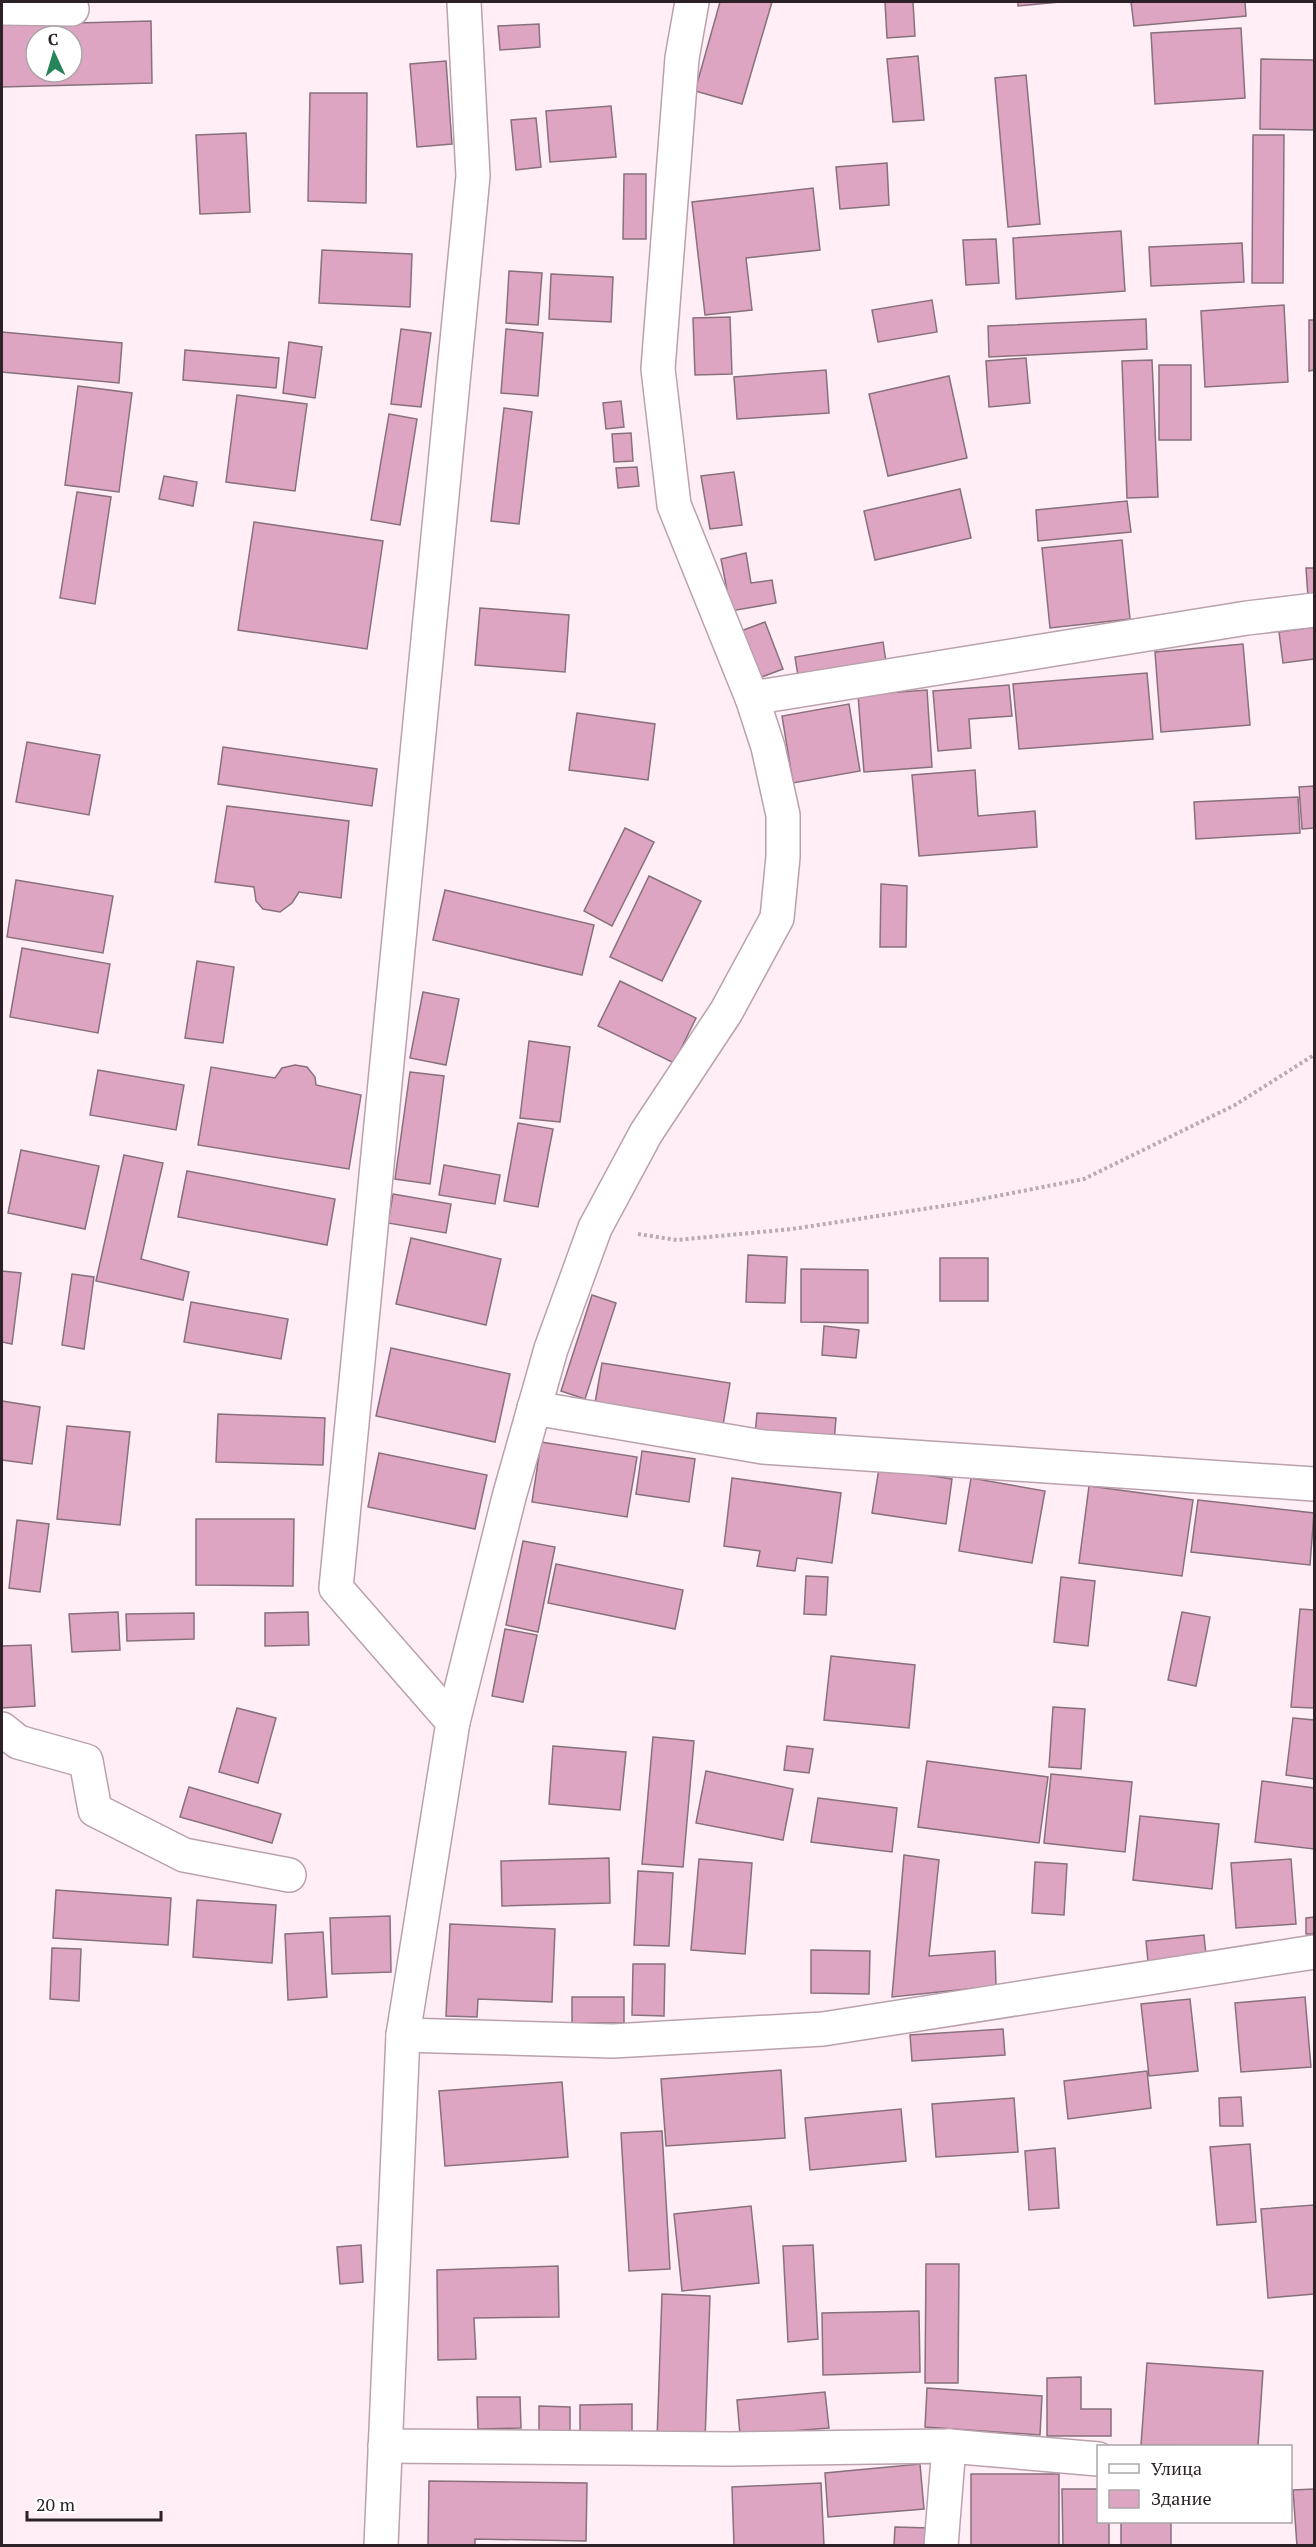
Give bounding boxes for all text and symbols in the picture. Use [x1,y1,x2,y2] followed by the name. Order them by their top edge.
[24,24,84,84] north arrow
[47,28,59,50] text: С
[1097,2445,1292,2523] legend
[1151,2456,1202,2480] text: Улица
[27,2484,160,2522] scale bar
[1151,2486,1211,2510] text: Здание
[36,2492,76,2516] text: 20 m

